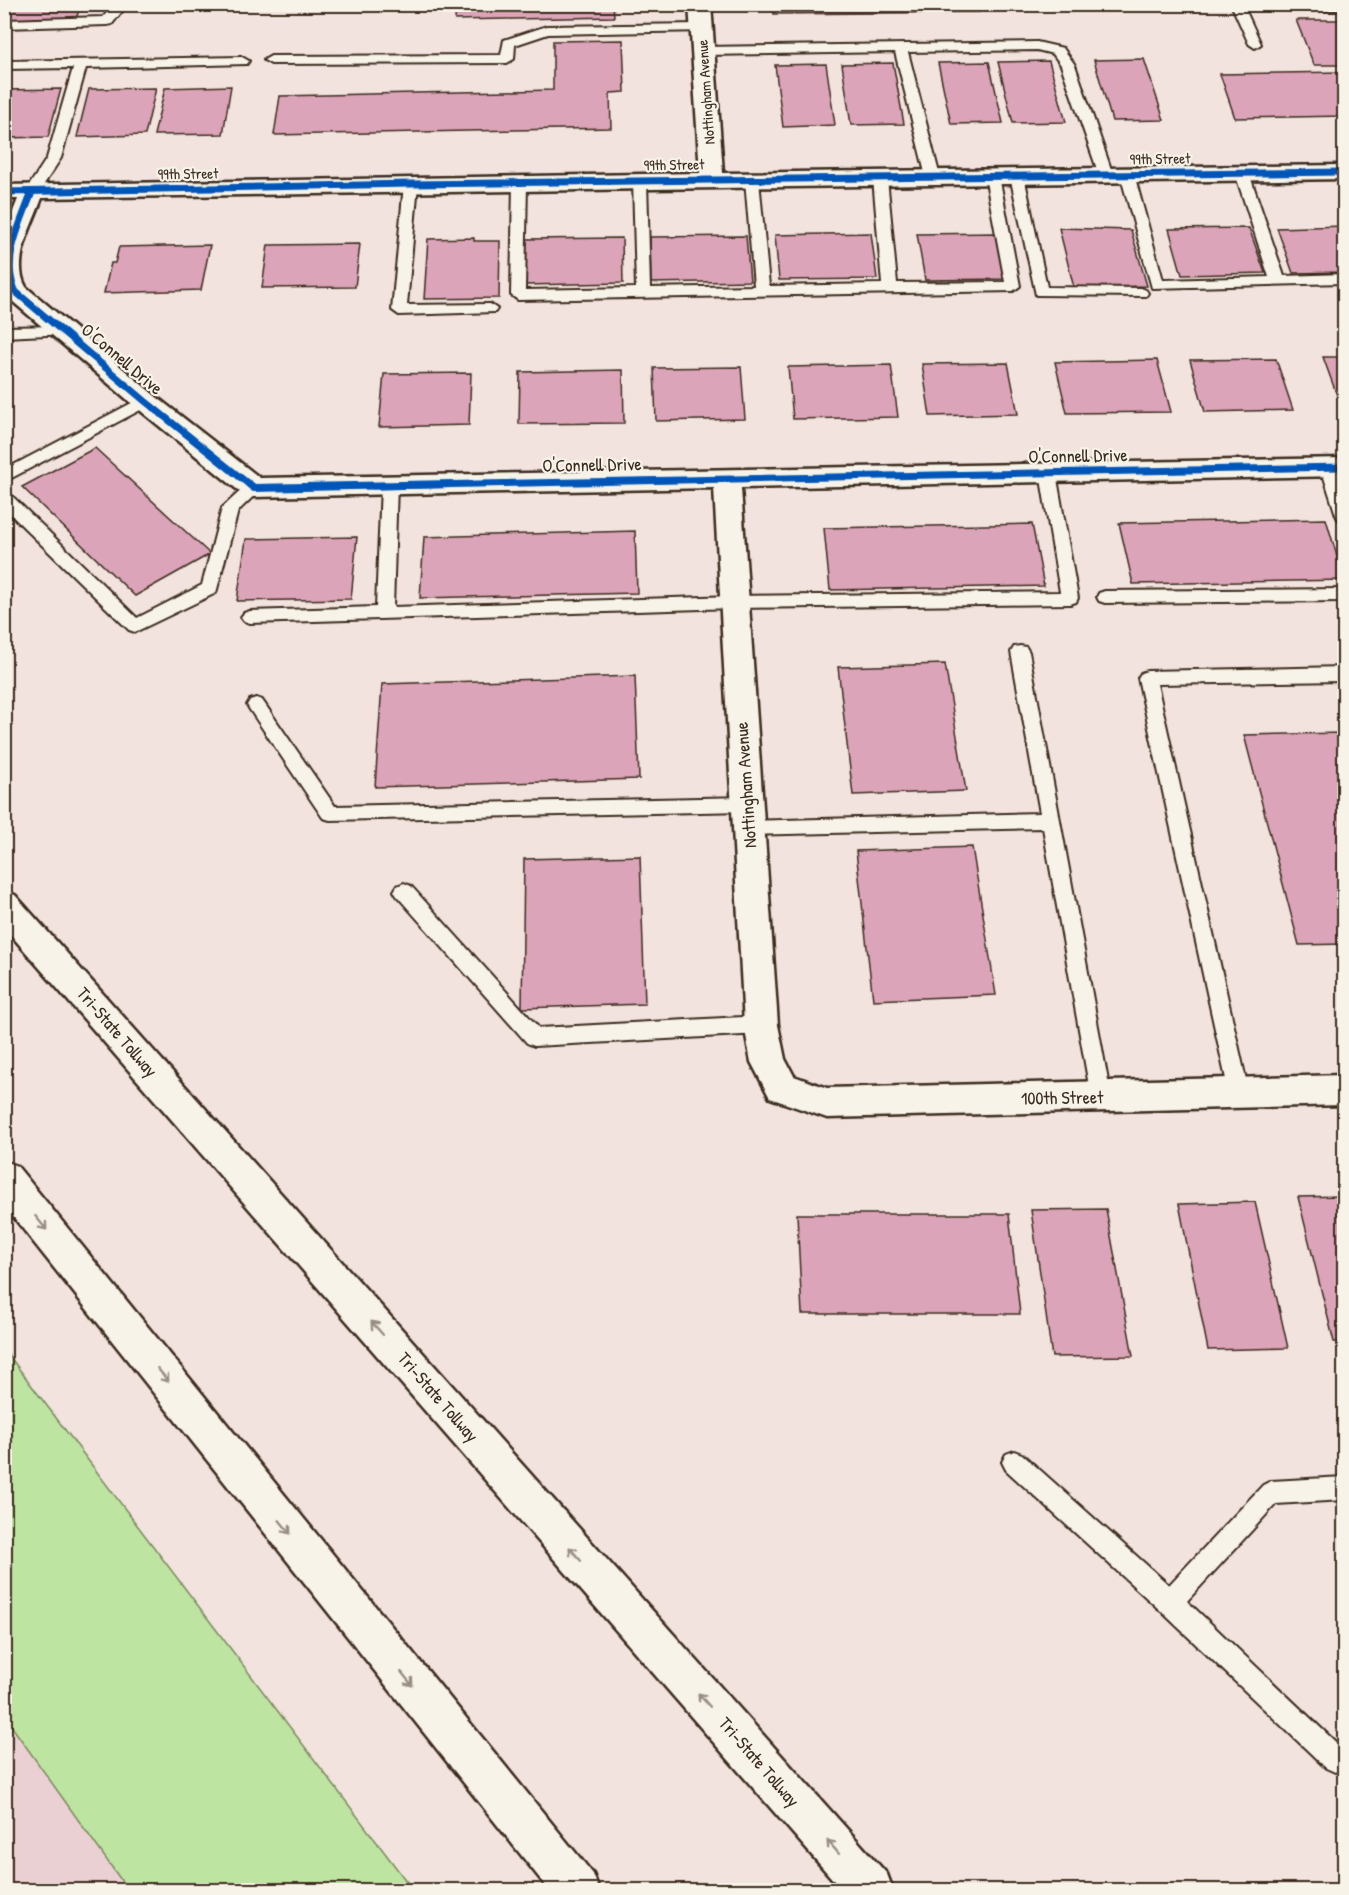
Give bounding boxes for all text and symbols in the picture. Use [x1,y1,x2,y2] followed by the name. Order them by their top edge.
[691,39,720,145] street label: Nottingham Avenue
[1129,147,1191,170] street label: 99th Street
[643,153,705,176] street label: 99th Street
[157,162,219,185] street label: 99th Street
[76,317,168,400] street label: O'Connell Drive
[1028,442,1128,469] street label: O'Connell Drive
[542,451,642,478] street label: O'Connell Drive
[729,721,762,849] street label: Nottingham Avenue
[71,981,164,1082] street label: Tri-State Tollway
[1021,1084,1104,1111] street label: 100th Street
[35,1215,48,1231] one-way arrow
[370,1321,384,1336] one-way arrow
[392,1346,485,1447] street label: Tri-State Tollway
[157,1367,170,1383] one-way arrow
[279,1519,292,1535] one-way arrow
[568,1547,582,1562] one-way arrow
[401,1671,414,1687] one-way arrow
[697,1693,711,1708] one-way arrow
[713,1711,806,1812] street label: Tri-State Tollway
[826,1839,840,1854] one-way arrow

